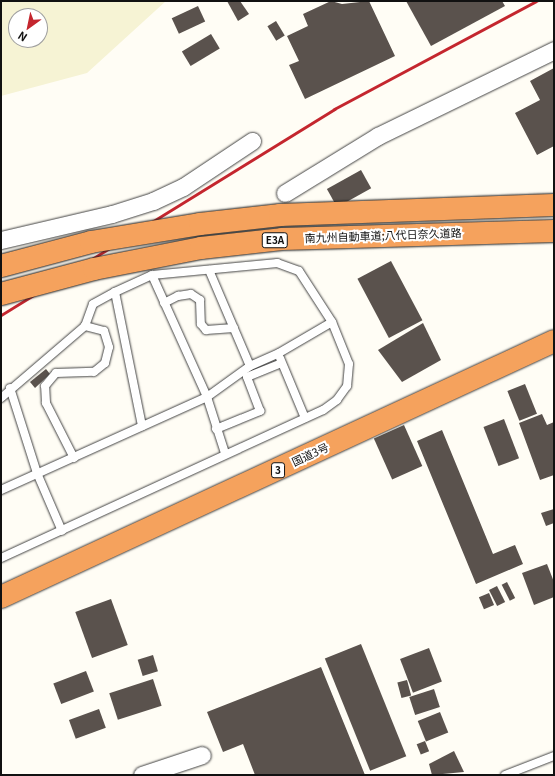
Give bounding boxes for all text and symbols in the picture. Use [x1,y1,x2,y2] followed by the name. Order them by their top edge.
[8,8,48,48] north arrow
[14,28,30,46] text: N
[304,226,462,244] street label: 南九州自動車道;八代日奈久道路
[261,232,289,248] road number: E3A
[289,440,331,468] street label: 国道3号
[271,462,285,478] road number: 3

